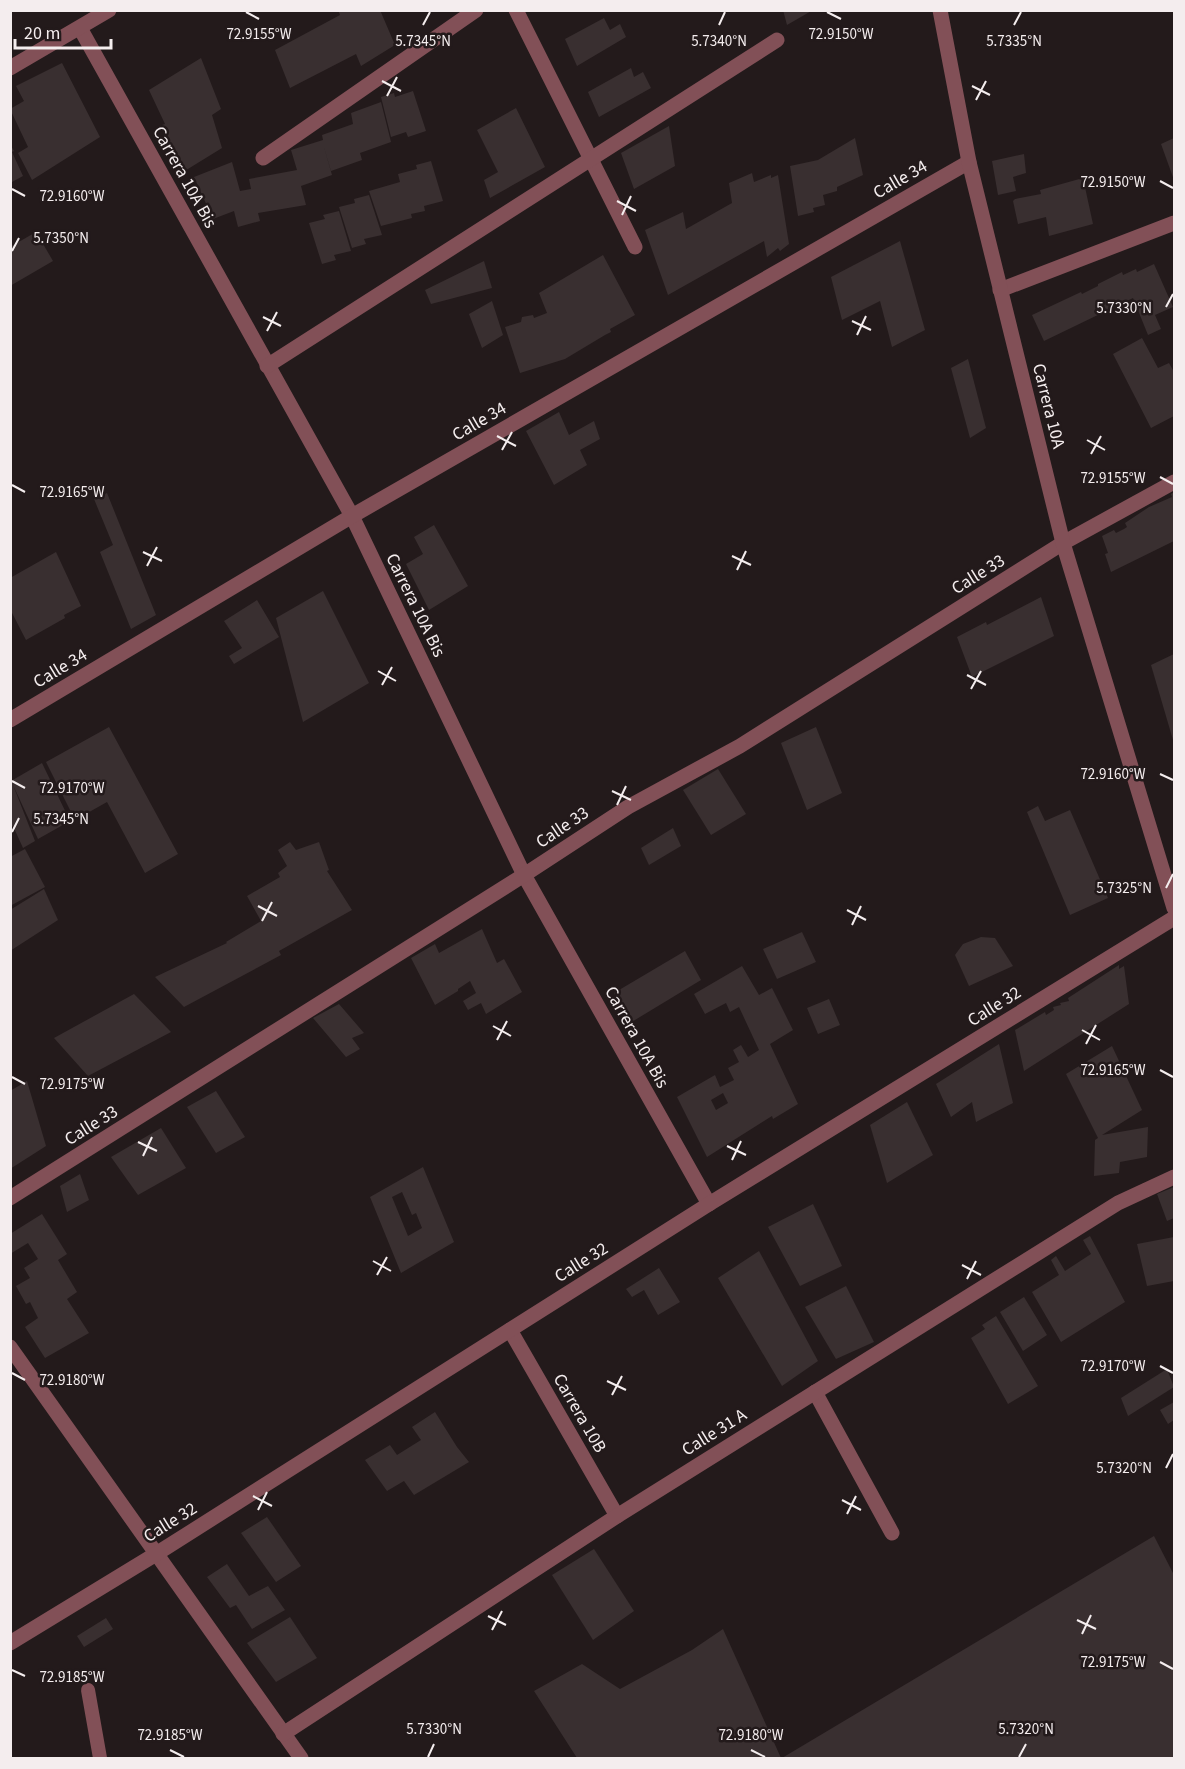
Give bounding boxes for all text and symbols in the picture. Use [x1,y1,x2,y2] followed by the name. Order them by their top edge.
[15,12,111,50] scale bar
[24,21,60,46] text: 20 m
[226,24,292,45] text: 72.9155°W
[808,24,874,45] text: 72.9150°W
[395,31,451,52] text: 5.7345°N
[691,31,747,52] text: 5.7340°N
[986,31,1042,52] text: 5.7335°N
[146,122,223,233] street label: Carrera 10A Bis
[868,154,932,205] street label: Calle 34
[1080,172,1146,193] text: 72.9150°W
[39,186,105,207] text: 72.9160°W
[33,228,89,249] text: 5.7350°N
[1096,298,1152,319] text: 5.7330°N
[1026,361,1071,451] street label: Carrera 10A
[447,396,511,447] street label: Calle 34
[1080,468,1146,489] text: 72.9155°W
[39,482,105,503] text: 72.9165°W
[947,548,1010,601] street label: Calle 33
[380,549,452,661] street label: Carrera 10A Bis
[29,643,92,694] street label: Calle 34
[1080,764,1146,785] text: 72.9160°W
[39,778,105,799] text: 72.9170°W
[531,801,594,854] street label: Calle 33
[33,809,89,830] text: 5.7345°N
[1096,878,1152,899] text: 5.7325°N
[963,980,1026,1033] street label: Calle 32
[598,982,675,1093] street label: Carrera 10A Bis
[1080,1060,1146,1081] text: 72.9165°W
[39,1074,105,1095] text: 72.9175°W
[60,1099,123,1152] street label: Calle 33
[550,1236,613,1289] street label: Calle 32
[1080,1356,1146,1377] text: 72.9170°W
[547,1369,612,1457] street label: Carrera 10B
[39,1370,105,1391] text: 72.9180°W
[677,1403,752,1462] street label: Calle 31 A
[1096,1458,1152,1479] text: 5.7320°N
[139,1496,202,1549] street label: Calle 32
[1080,1652,1146,1673] text: 72.9175°W
[39,1667,105,1688] text: 72.9185°W
[406,1719,462,1740] text: 5.7330°N
[998,1719,1054,1740] text: 5.7320°N
[137,1725,203,1746] text: 72.9185°W
[718,1725,784,1746] text: 72.9180°W

